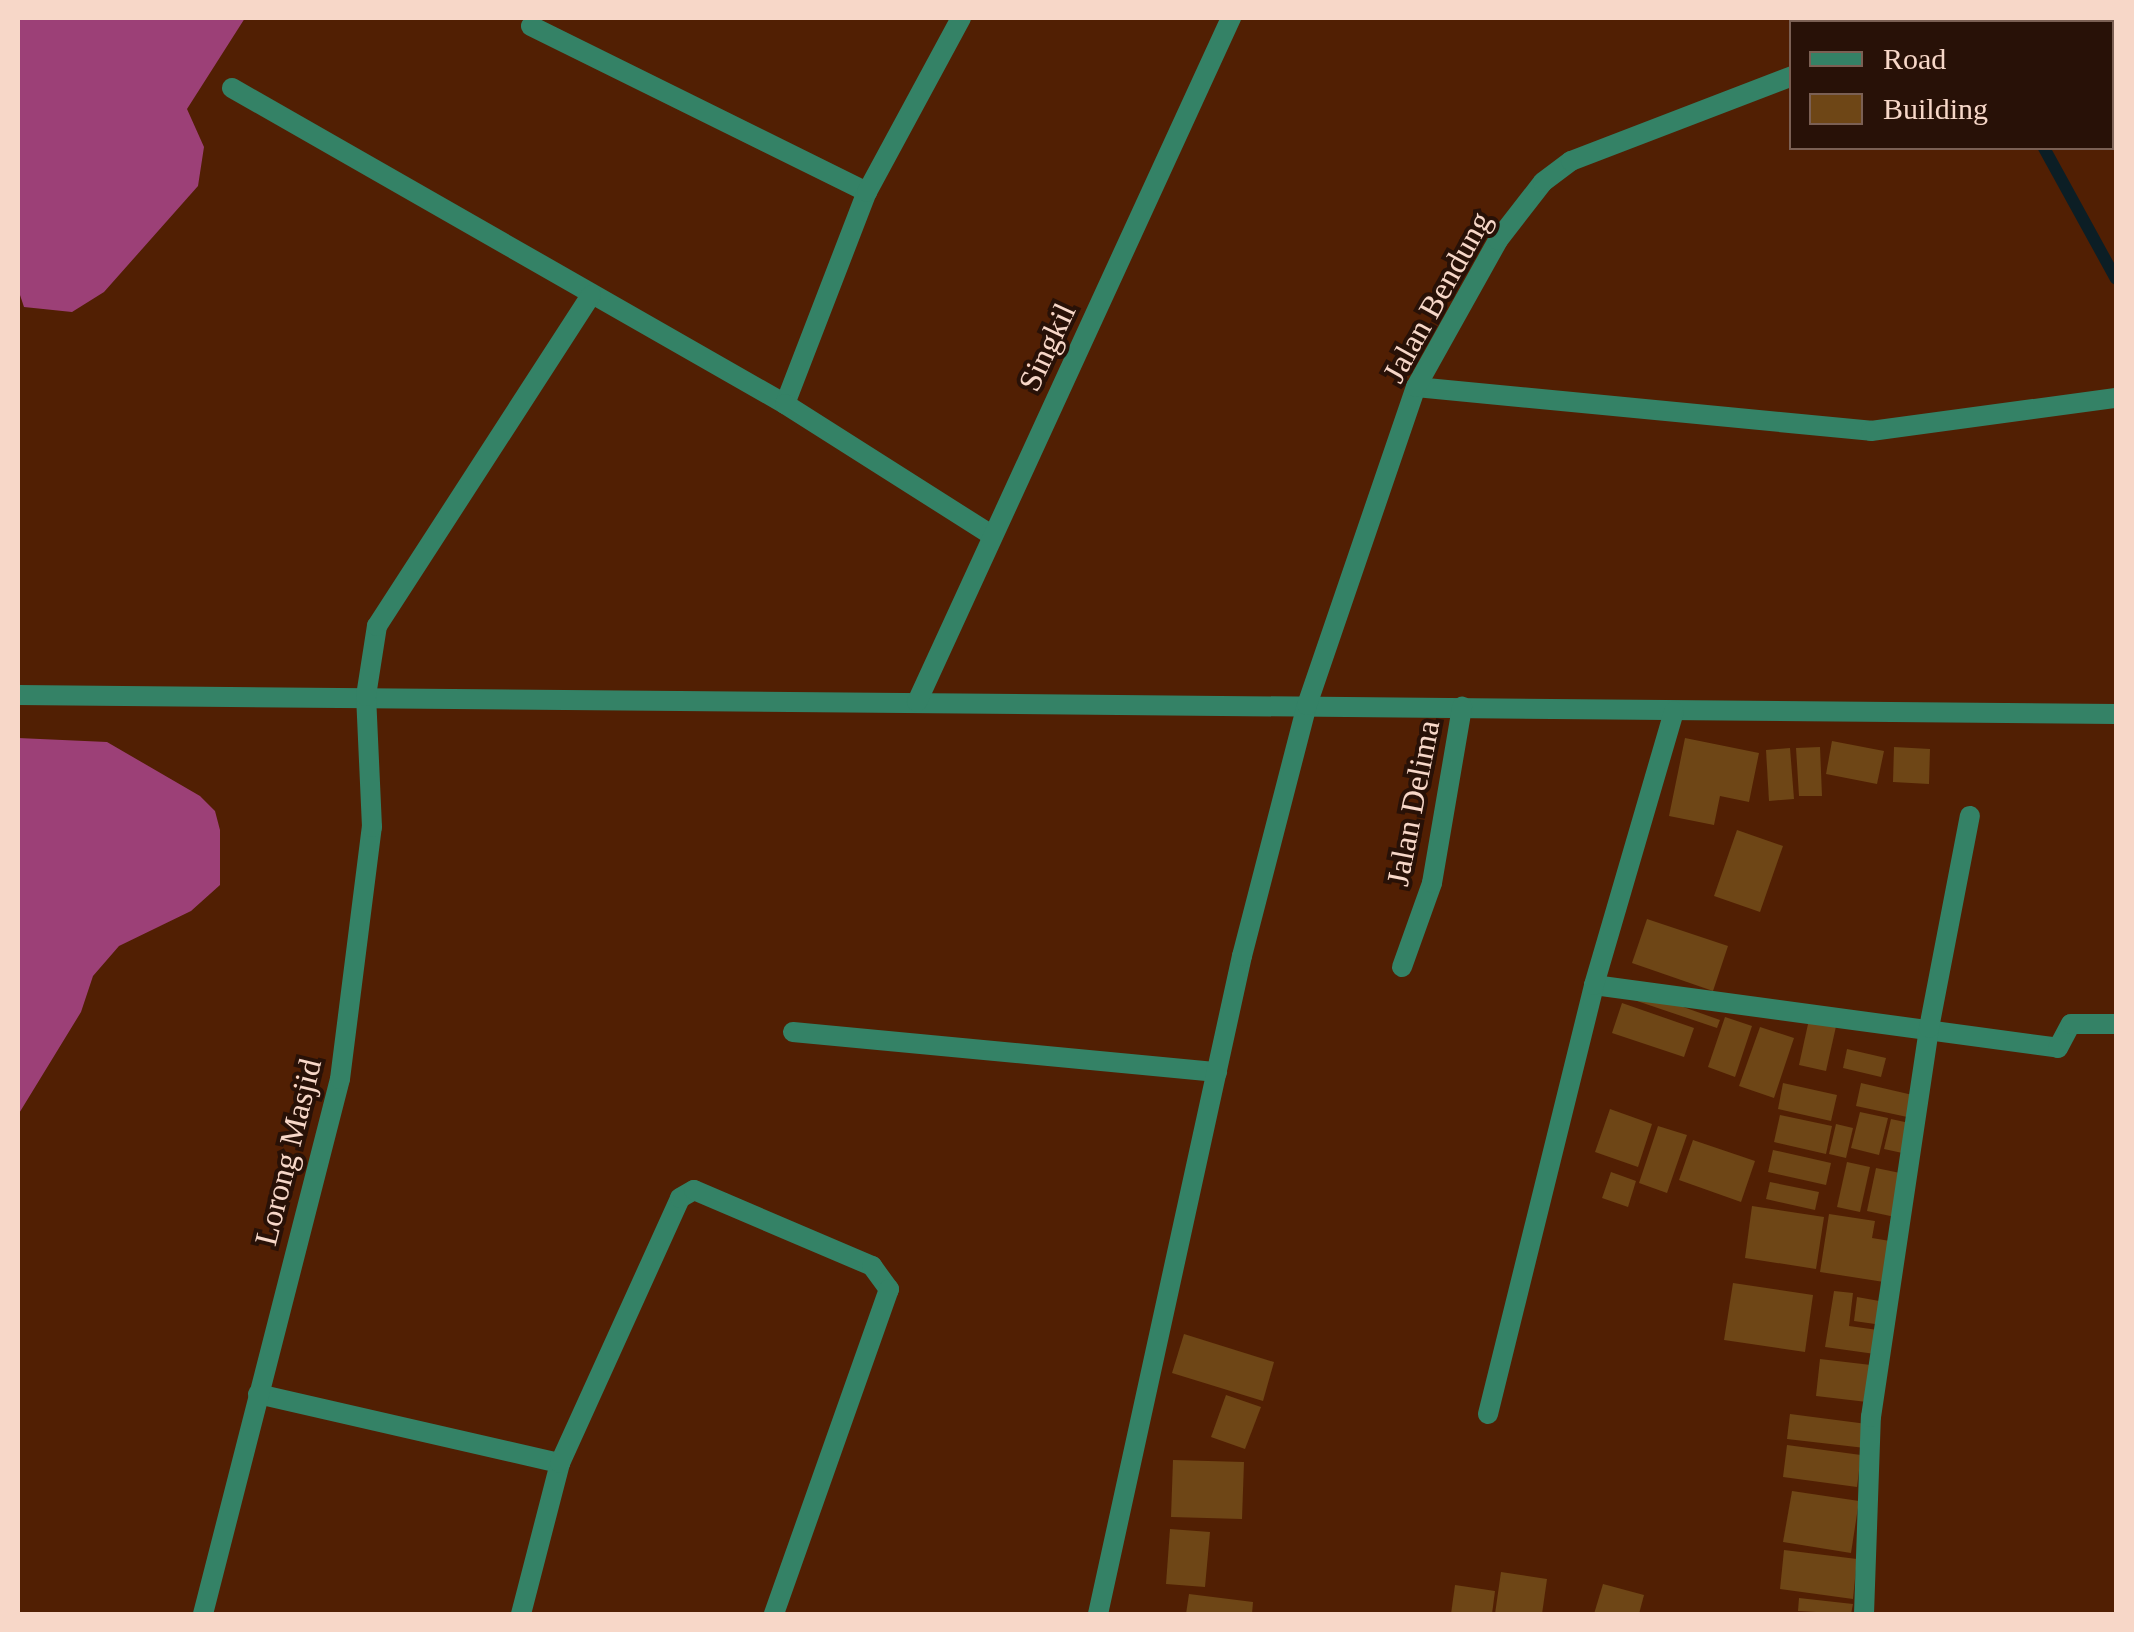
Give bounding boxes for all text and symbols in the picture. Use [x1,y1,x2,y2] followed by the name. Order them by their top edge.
[1789,20,2114,150] legend
[1883,42,1946,75] text: Road
[1883,92,1988,125] text: Building
[1374,205,1500,389] street label: Jalan Bendung
[1010,297,1084,397] street label: Singkil
[1378,717,1448,889] street label: Jalan Delima
[246,1055,330,1249] street label: Lorong Masjid

